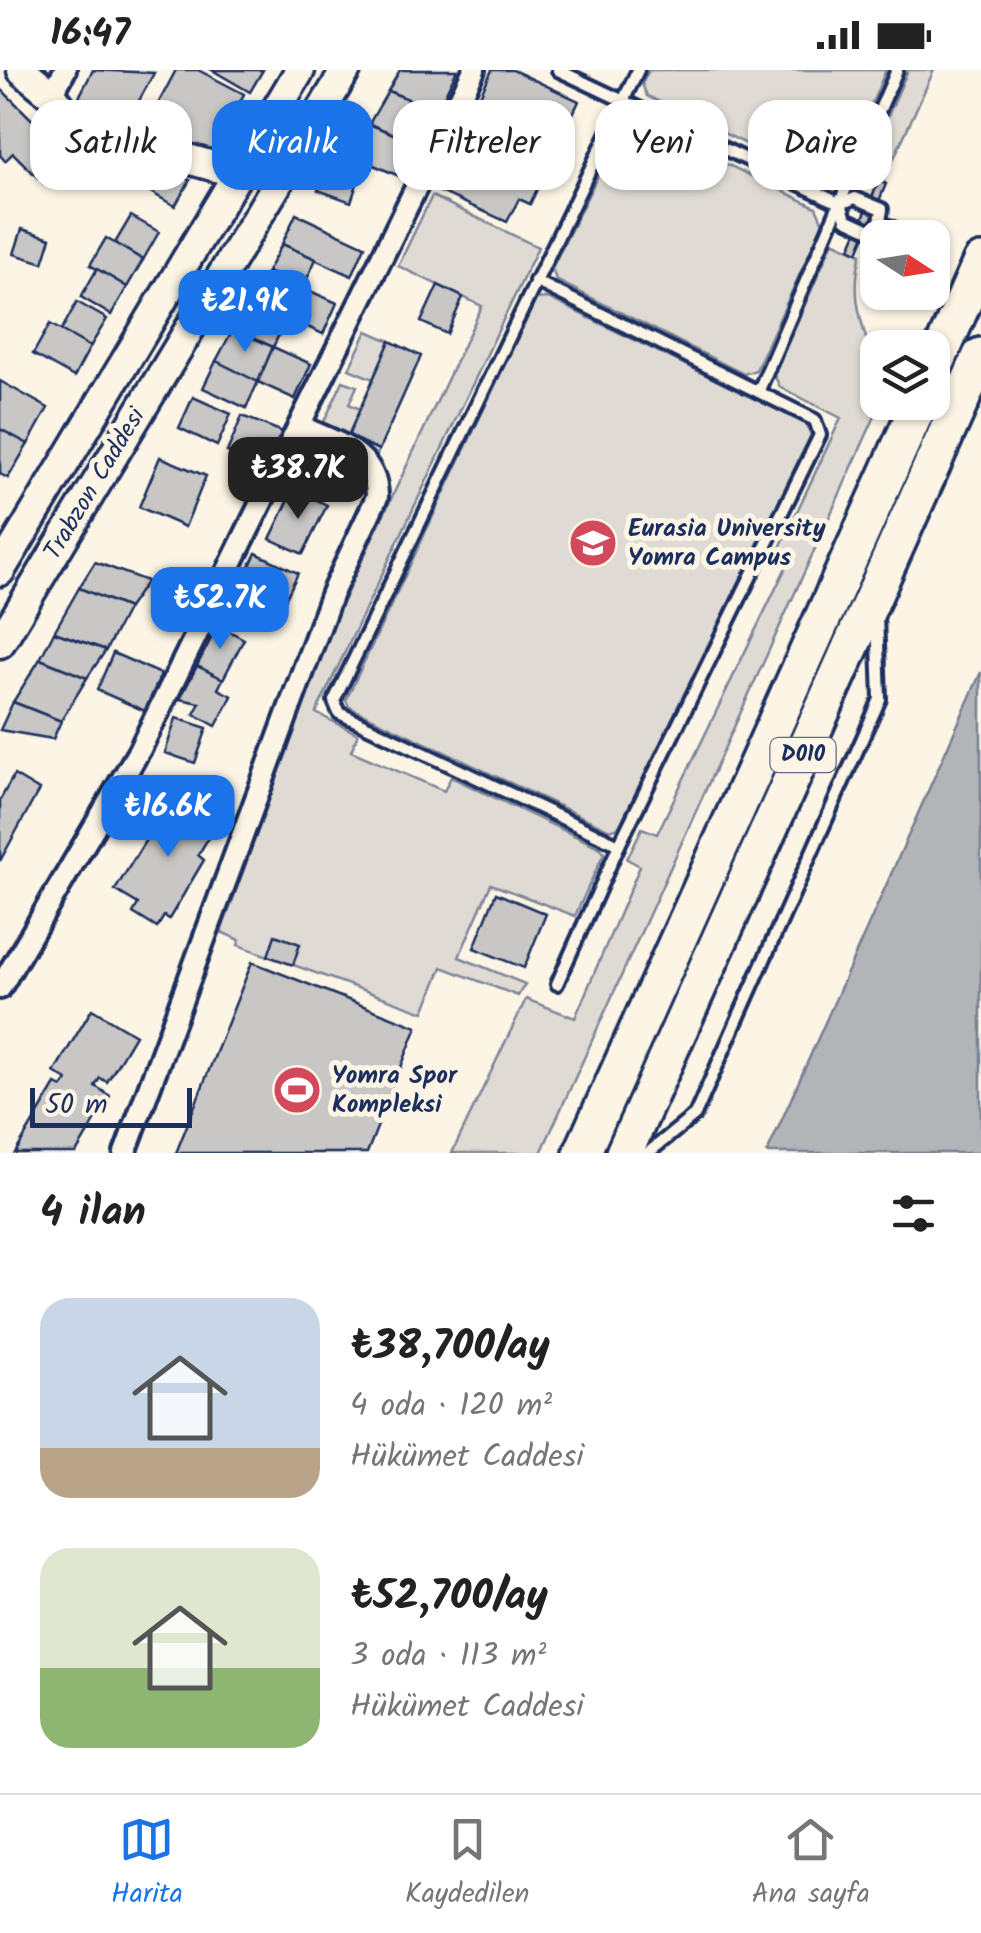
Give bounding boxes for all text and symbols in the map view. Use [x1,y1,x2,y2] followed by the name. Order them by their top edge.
[50,5,130,65] text: 16:47
[30,100,192,190] chip: Satılık
[212,100,373,190] chip: Kiralık
[393,100,575,190] chip: Filtreler
[595,100,728,190] chip: Yeni
[748,100,892,190] chip: Daire
[860,220,950,310] north arrow
[860,220,950,420] map controls
[164,270,326,355] pin: ₺21.9K
[200,277,290,328] text: ₺21.9K
[860,330,950,420] button: layers
[34,399,157,568] street label: Trabzon Caddesi
[217,437,379,522] pin: ₺38.7K
[250,444,346,495] text: ₺38.7K
[628,509,826,578] place label: Eurasia University Yomra Campus
[567,517,619,569] school or university icon: Eurasia University Yomra Campus
[139,567,301,652] pin: ₺52.7K
[173,574,267,625] text: ₺52.7K
[770,738,836,772] road number: D010
[87,775,249,860] pin: ₺16.6K
[124,782,212,833] text: ₺16.6K
[332,1056,458,1125] place label: Yomra Spor Kompleksi
[271,1064,323,1116] sports icon: Yomra Spor Kompleksi
[30,1083,192,1128] scale bar
[45,1083,108,1128] text: 50 m
[40,1180,146,1247] text: 4 ilan
[886,1186,941,1241] icon: filters
[350,1314,550,1381] text: ₺38,700/ay
[120,1338,240,1458] icon: home
[350,1381,552,1432] text: 4 oda · 120 m²
[350,1432,584,1483] text: Hükümet Caddesi
[350,1564,548,1631] text: ₺52,700/ay
[120,1588,240,1708] icon: home
[350,1631,546,1682] text: 3 oda · 113 m²
[350,1682,584,1733] text: Hükümet Caddesi
[111,1812,183,1917] tab: Harita
[405,1812,530,1917] tab: Kaydedilen
[752,1812,870,1917] tab: Ana sayfa

